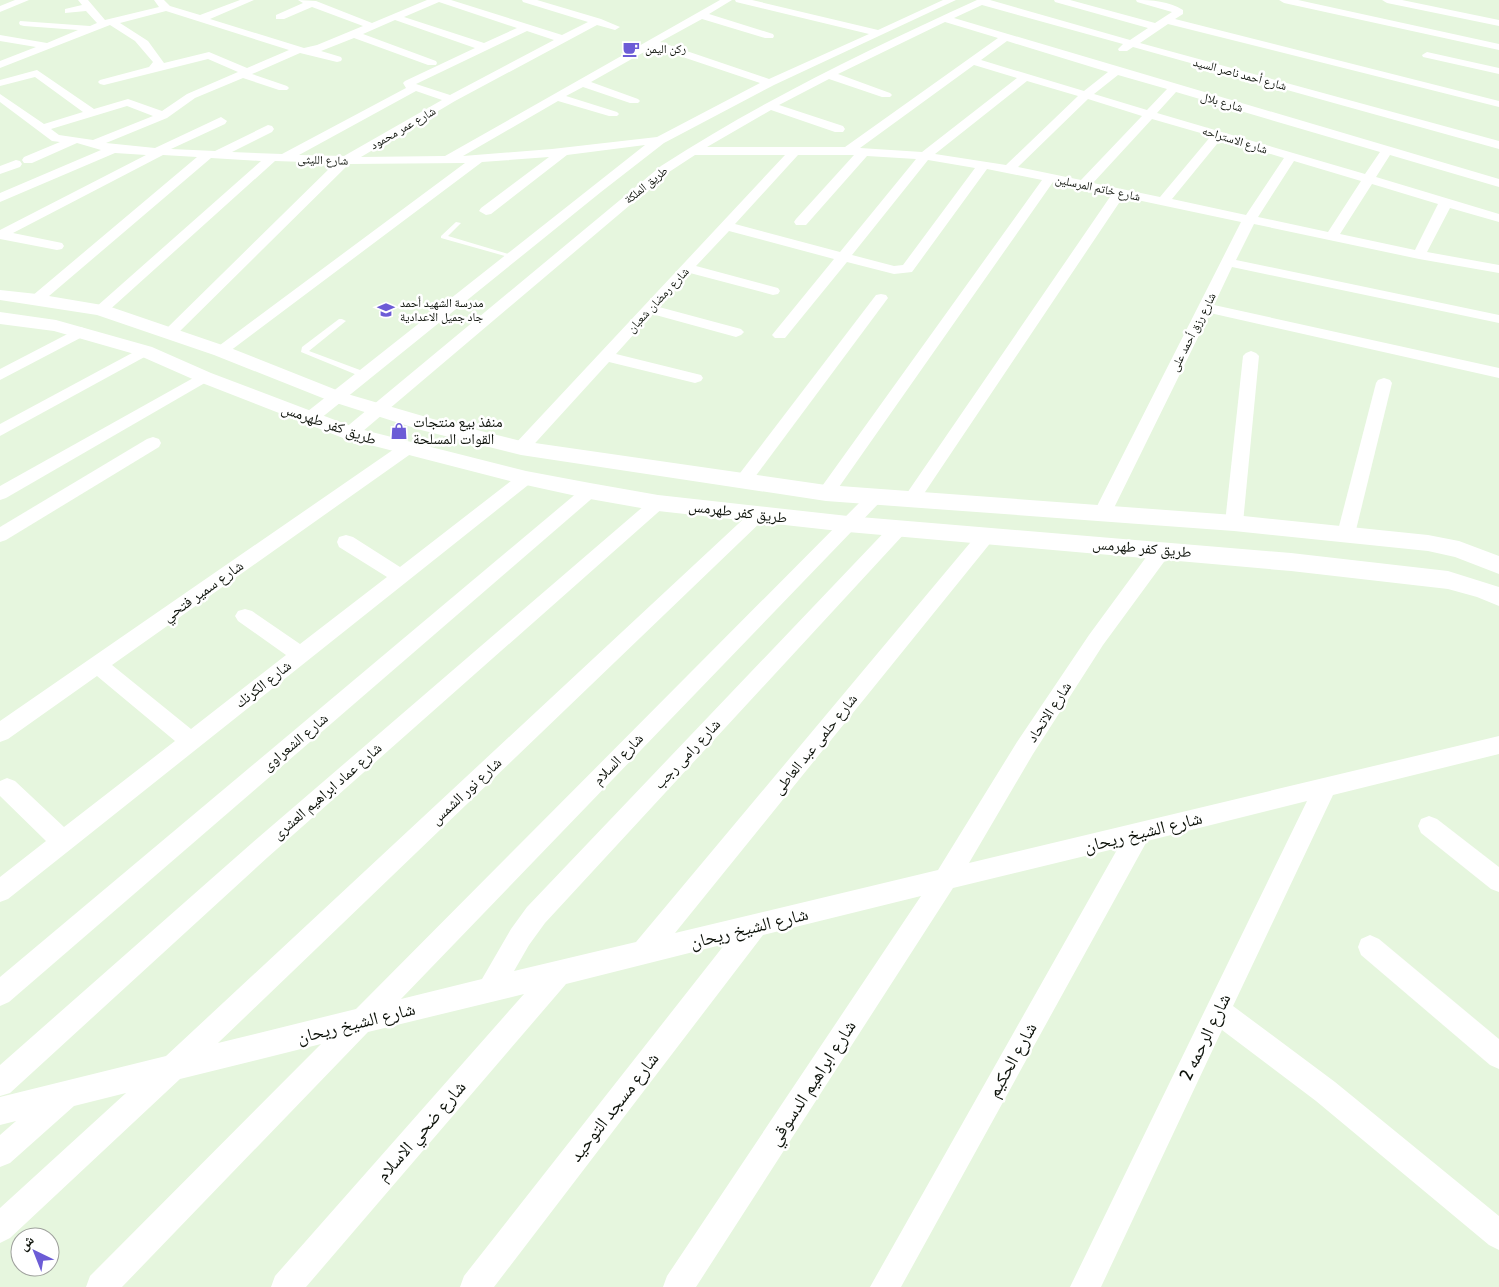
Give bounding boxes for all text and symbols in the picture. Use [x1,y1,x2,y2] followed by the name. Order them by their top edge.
[621,39,641,59] cafe icon: ركن اليمن
[645,41,686,56] place label: ركن اليمن
[1192,54,1289,94] street label: شارع أحمد ناصر السيد
[1199,88,1245,116] street label: شارع بلال
[367,103,439,153] street label: شارع عمر محمود
[1200,122,1270,158] street label: شارع الاستراحه
[297,151,349,169] street label: شارع الليثى
[621,163,671,207] street label: طريق الملكة
[1054,171,1142,205] street label: شارع خاتم المرسلين
[623,264,693,336] street label: شارع رمضان شعبان
[1166,290,1220,374] street label: شارع رزق أحمد على
[400,295,484,324] place label: مدرسة الشهيد أحمد جاد جميل الاعدادية
[376,300,396,320] school or university icon: مدرسة الشهيد أحمد جاد جميل الاعدادية
[279,399,379,450] street label: طريق كفر طهرمس
[413,413,503,448] place label: منفذ بيع منتجات القوات المسلحة
[389,421,409,441] shop icon: منفذ بيع منتجات القوات المسلحة
[687,497,788,528] street label: طريق كفر طهرمس
[1092,535,1192,562] street label: طريق كفر طهرمس
[159,556,249,628] street label: شارع سمير فتحي
[231,656,296,712] street label: شارع الكرنك
[1023,678,1076,746] street label: شارع الاتحاد
[769,690,862,799] street label: شارع حلمى عبد العاطى
[258,709,332,776] street label: شارع الشعراوى
[650,715,725,793] street label: شارع رامى رجب
[589,729,648,789] street label: شارع السلام
[269,739,386,844] street label: شارع عماد ابراهيم العشرى
[427,754,506,829] street label: شارع نور الشمس
[1082,807,1205,858] street label: شارع الشيخ ريحان
[688,903,811,954] street label: شارع الشيخ ريحان
[1174,990,1236,1084] street label: شارع الرحمه 2
[295,998,418,1049] street label: شارع الشيخ ريحان
[763,1016,864,1152] street label: شارع ابراهيم الدسوقي
[982,1019,1043,1102] street label: شارع الحكيم
[565,1048,663,1166] street label: شارع مسجد التوحيد
[371,1076,473,1188] street label: شارع ضحي الاسلام
[10,1227,60,1277] north arrow
[15,1231,38,1254] text: ش

